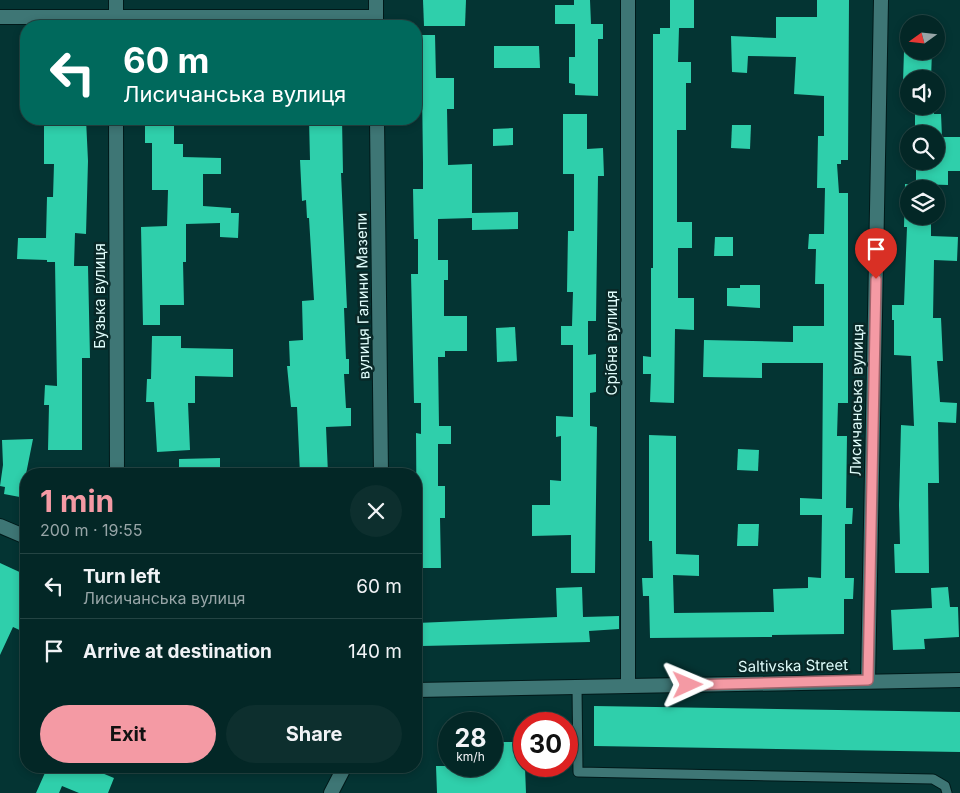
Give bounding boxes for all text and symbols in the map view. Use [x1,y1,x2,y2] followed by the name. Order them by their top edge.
[900,15,945,60] north arrow
[900,15,945,225] map controls
[123,39,210,81] text: 60 m
[40,40,105,105] icon: left
[900,70,945,115] button: sound
[123,81,346,107] text: Лисичанська вулиця
[900,125,945,170] button: search
[900,180,945,225] button: layers
[352,213,373,379] street label: вулиця Галини Мазепи
[855,228,897,279] pin
[862,235,890,263] icon: arrive
[90,243,109,349] street label: Бузька вулиця
[602,290,621,396] street label: Срібна вулиця
[846,324,867,476] street label: Лисичанська вулиця
[40,483,114,519] text: 1 min
[350,485,402,537] button: close
[40,520,143,540] text: 200 m · 19:55
[83,565,161,588] text: Turn left
[40,572,68,600] icon: left
[356,575,402,598] text: 60 m
[83,588,245,608] text: Лисичанська вулиця
[40,637,68,665] icon: arrive
[83,640,272,663] text: Arrive at destination
[348,640,402,663] text: 140 m
[738,655,848,676] street label: Saltivska Street
[661,658,713,710] position arrow
[40,705,216,763] button: Exit
[226,705,402,763] button: Share
[513,712,578,777] speed limit sign: 30
[454,723,487,753] text: 28
[456,749,485,764] text: km/h

